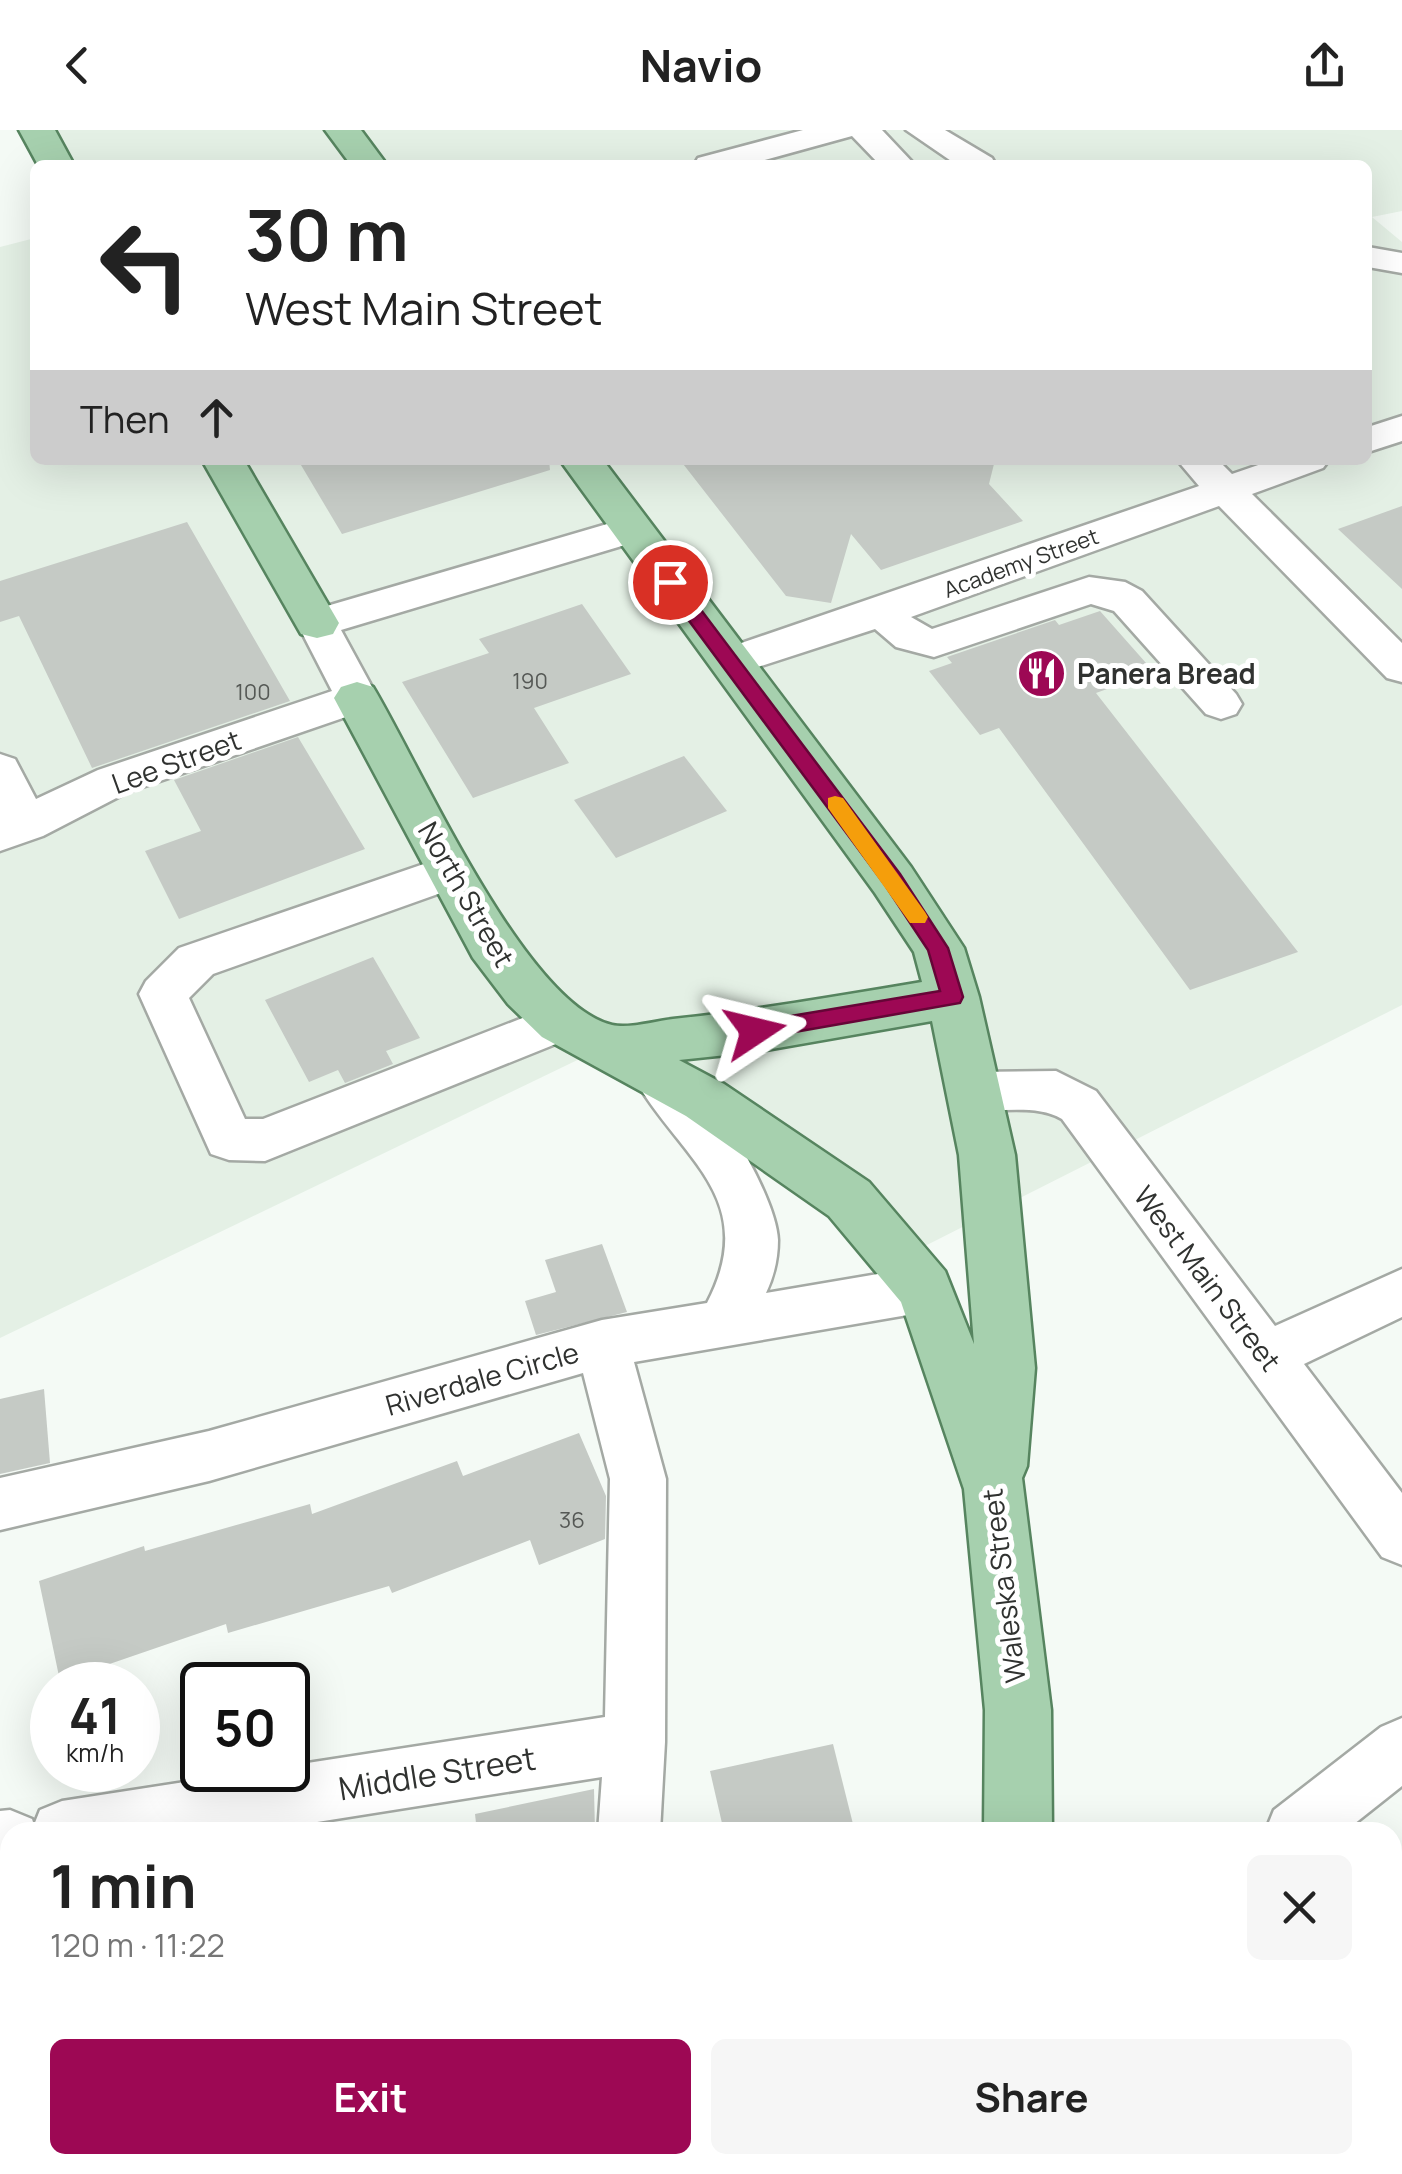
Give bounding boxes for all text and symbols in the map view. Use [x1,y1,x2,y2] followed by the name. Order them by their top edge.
[640,34,762,96] text: Navio
[50,38,105,93] icon: back
[1297,38,1352,93] icon: share
[245,186,409,282] text: 30 m
[80,200,210,330] icon: left
[245,277,603,339] text: West Main Street
[189,390,244,445] icon: ahead
[80,392,169,444] text: Then
[939,521,1103,605] street label: Academy Street
[628,540,713,625] pin
[643,555,698,610] icon: arrive
[1016,647,1068,699] restaurant icon: Panera Bread
[1077,654,1256,692] place label: Panera Bread
[512,666,548,696] house number: 190
[235,677,271,707] house number: 100
[106,720,246,802] street label: Lee Street
[410,815,524,973] street label: North Street
[703,979,807,1083] position arrow
[1126,1178,1290,1378] street label: West Main Street
[381,1332,583,1424] street label: Riverdale Circle
[972,1487,1034,1685] street label: Waleska Street
[559,1505,585,1535] house number: 36
[180,1662,310,1792] speed limit sign: 50
[69,1681,121,1749] text: 41
[66,1735,124,1770] text: km/h
[335,1736,539,1810] street label: Middle Street
[50,1844,197,1926] text: 1 min
[1247,1855,1352,1960] button: close
[50,1923,225,1967] text: 120 m · 11:22
[50,2039,691,2154] button: Exit
[711,2039,1352,2154] button: Share

